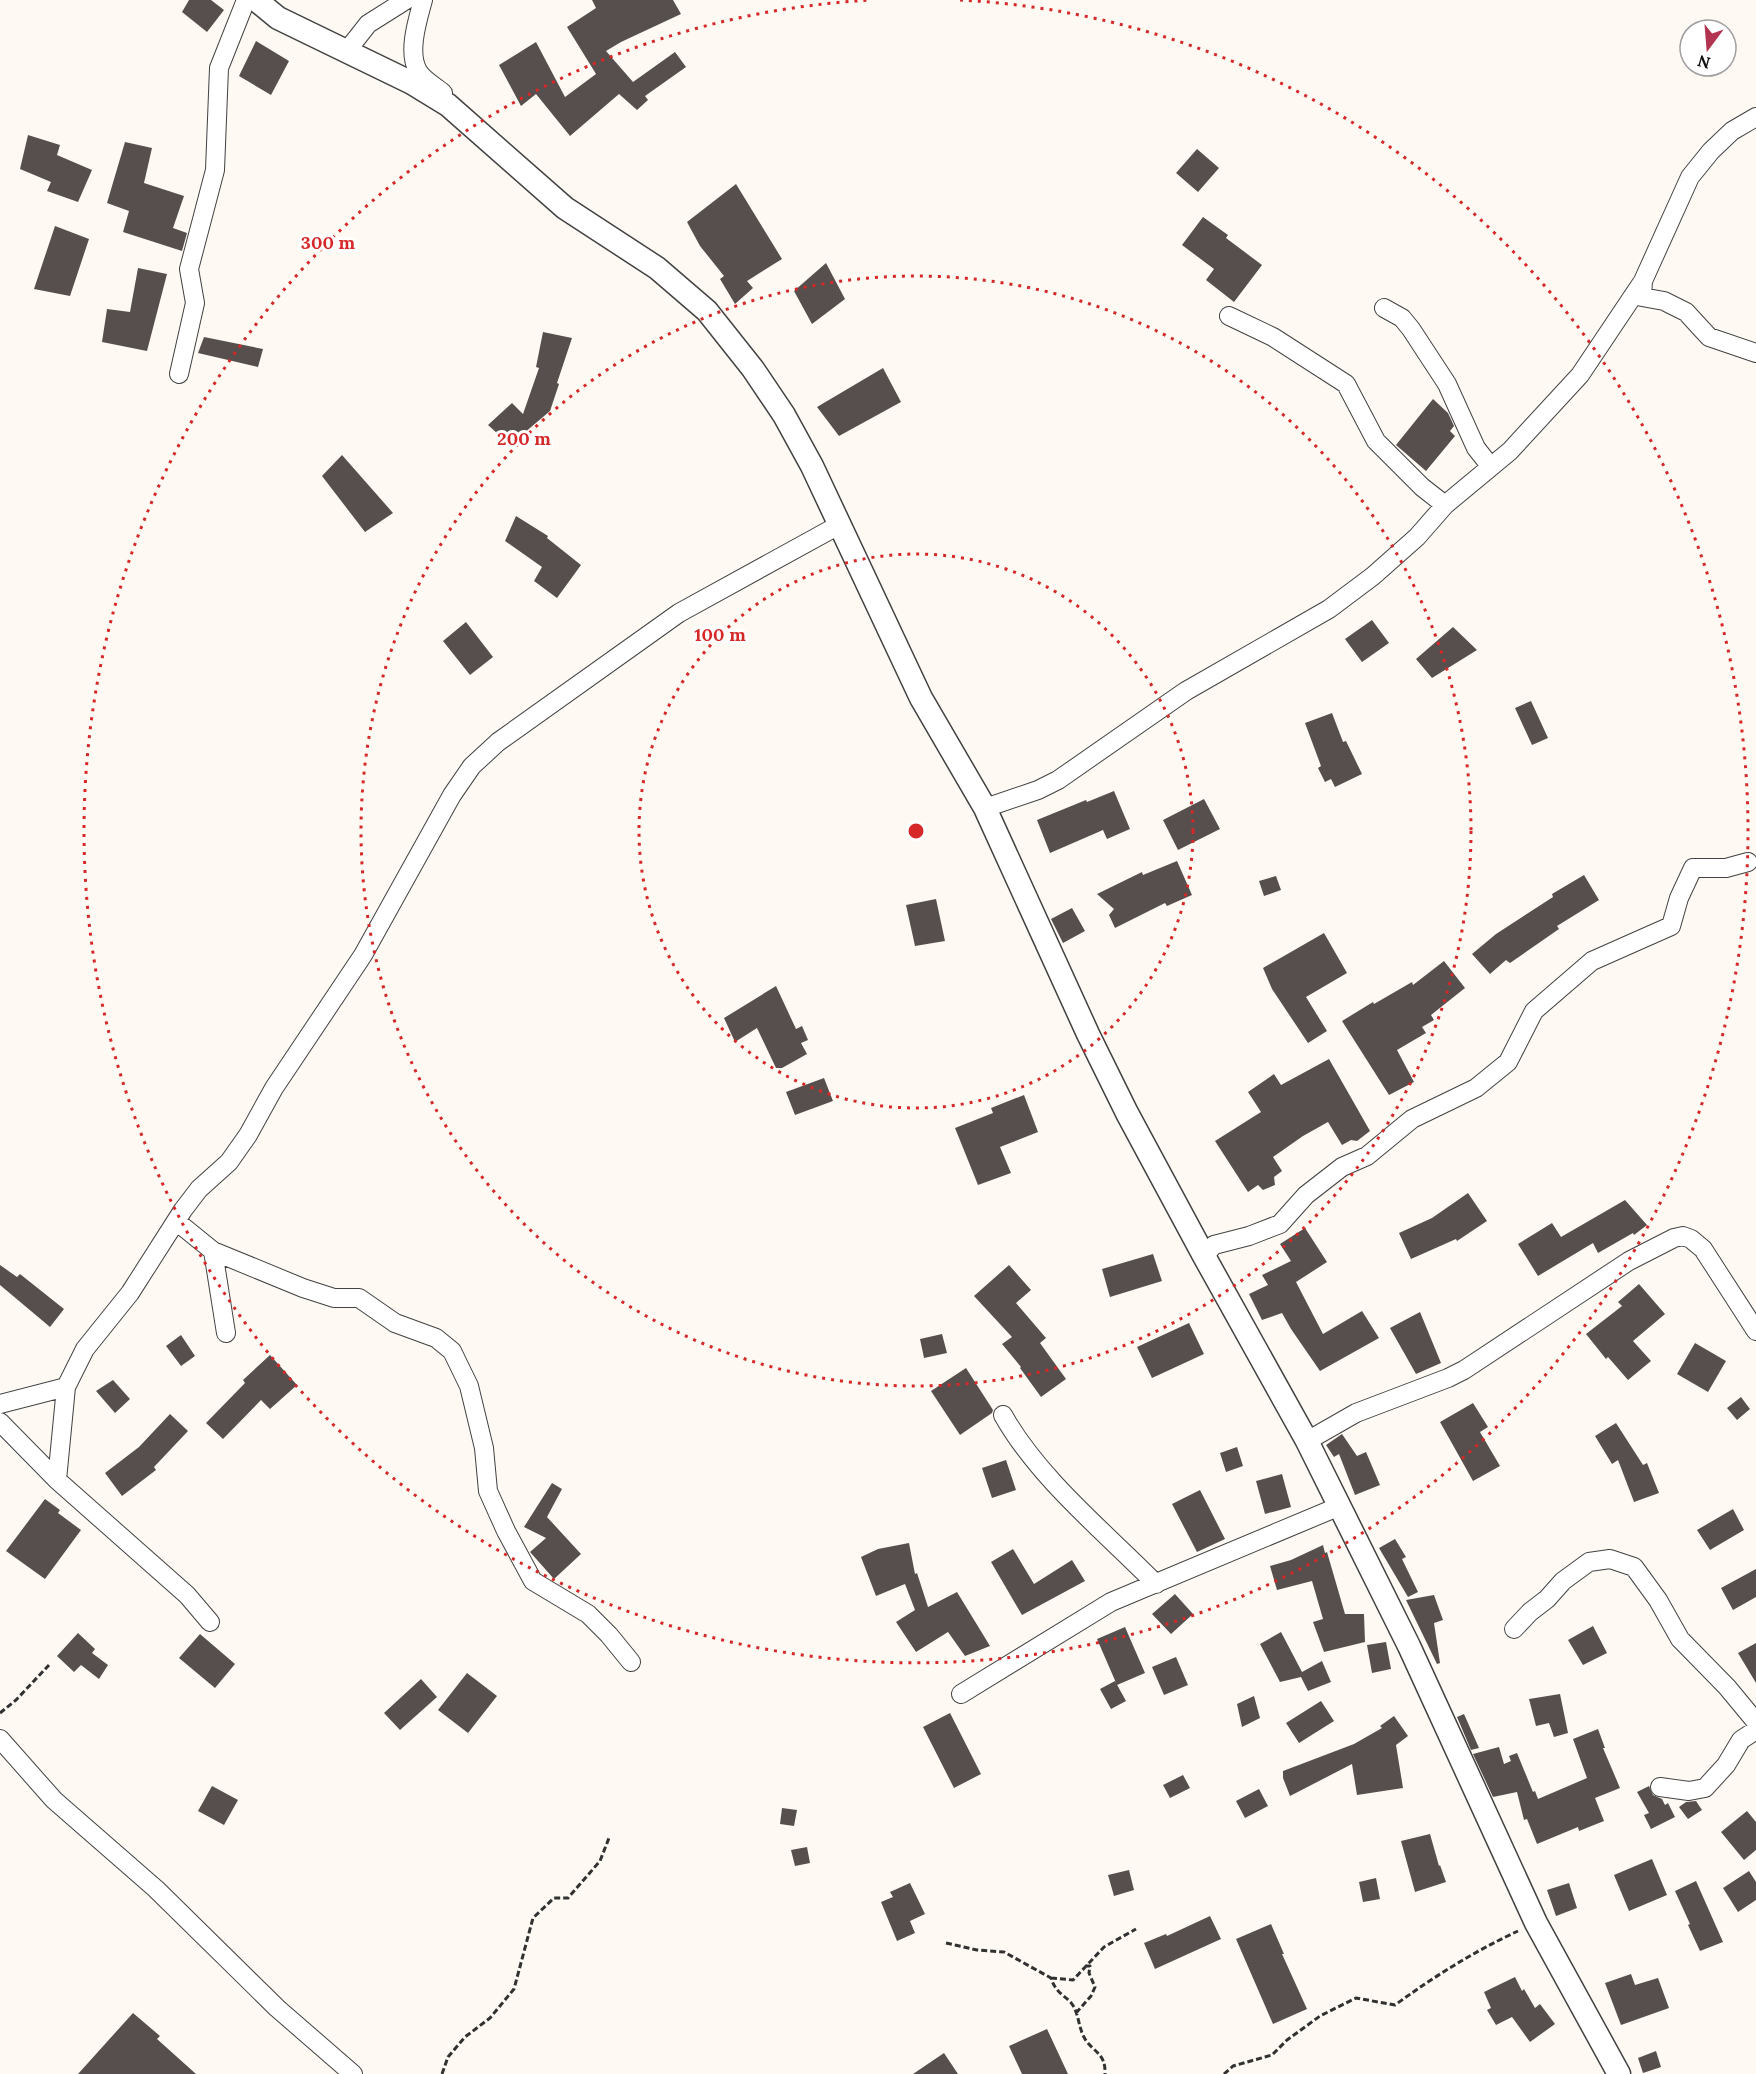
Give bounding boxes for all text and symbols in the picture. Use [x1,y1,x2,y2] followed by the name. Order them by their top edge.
[1678,18,1738,78] north arrow
[1695,51,1713,74] text: N
[301,231,356,254] text: 300 m
[497,427,551,450] text: 200 m
[694,623,746,646] text: 100 m
[906,821,926,841] centre of rings

